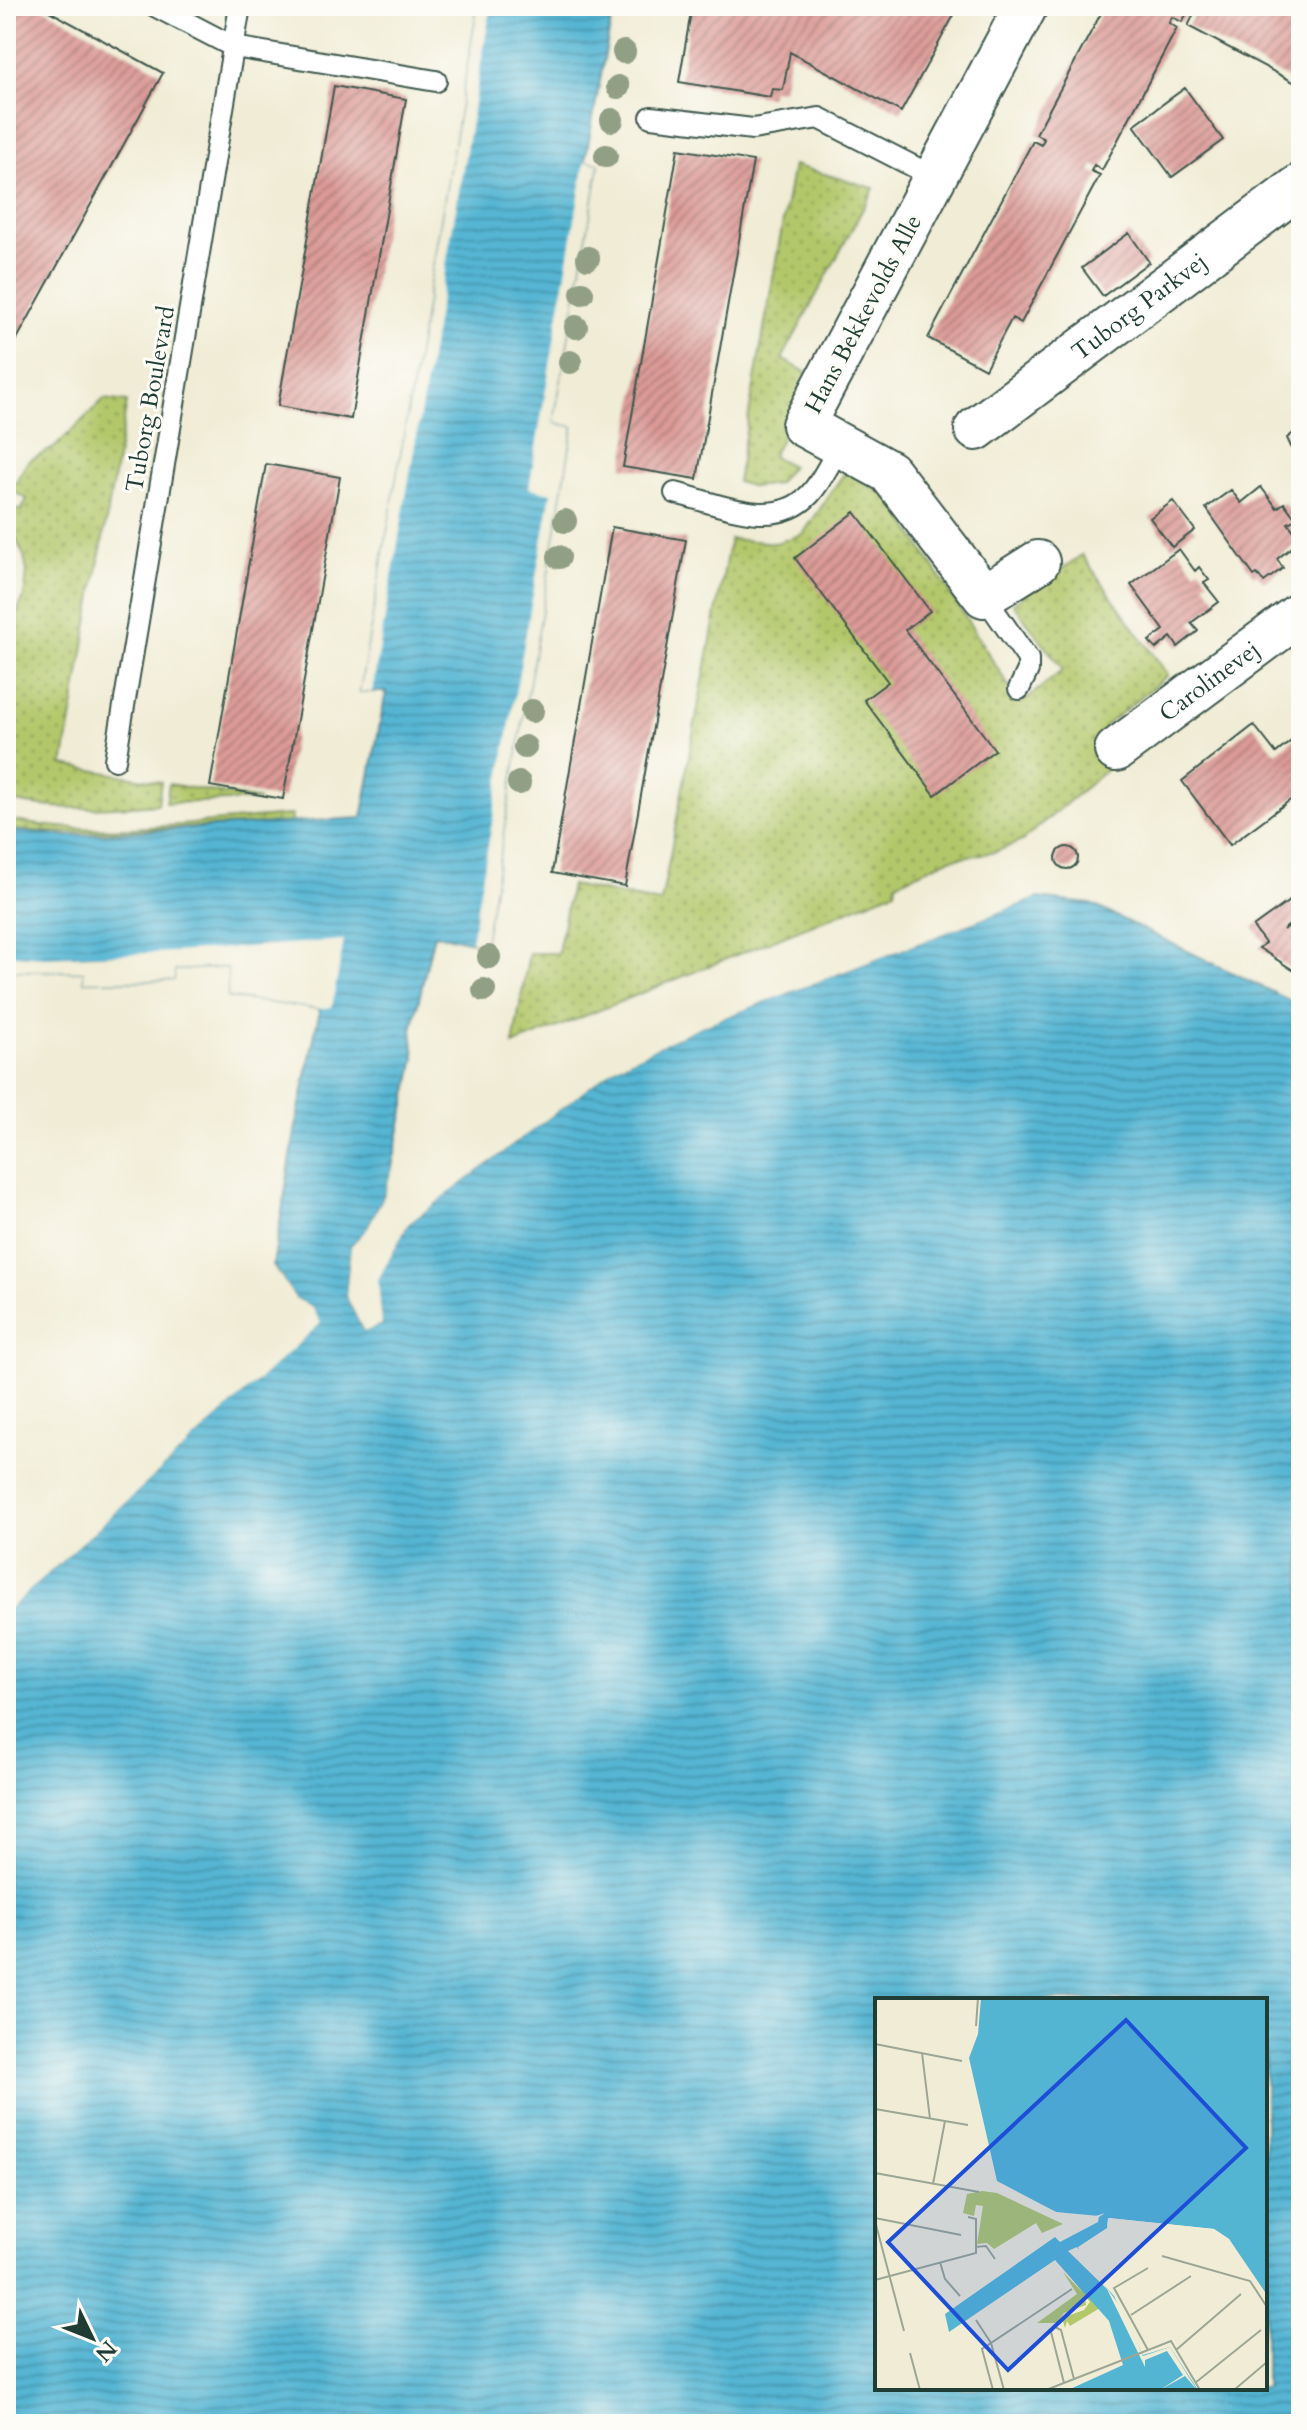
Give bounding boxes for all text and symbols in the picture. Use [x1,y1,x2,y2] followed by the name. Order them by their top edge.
[797,209,930,420] street label: Hans Bekkevolds Alle
[1065,245,1214,369] street label: Tuborg Parkvej
[118,303,183,495] street label: Tuborg Boulevard
[1152,633,1267,730] street label: Carolinevej
[875,1998,1267,2390] inset map
[52,2298,132,2378] north arrow
[88,2334,123,2368] text: N

